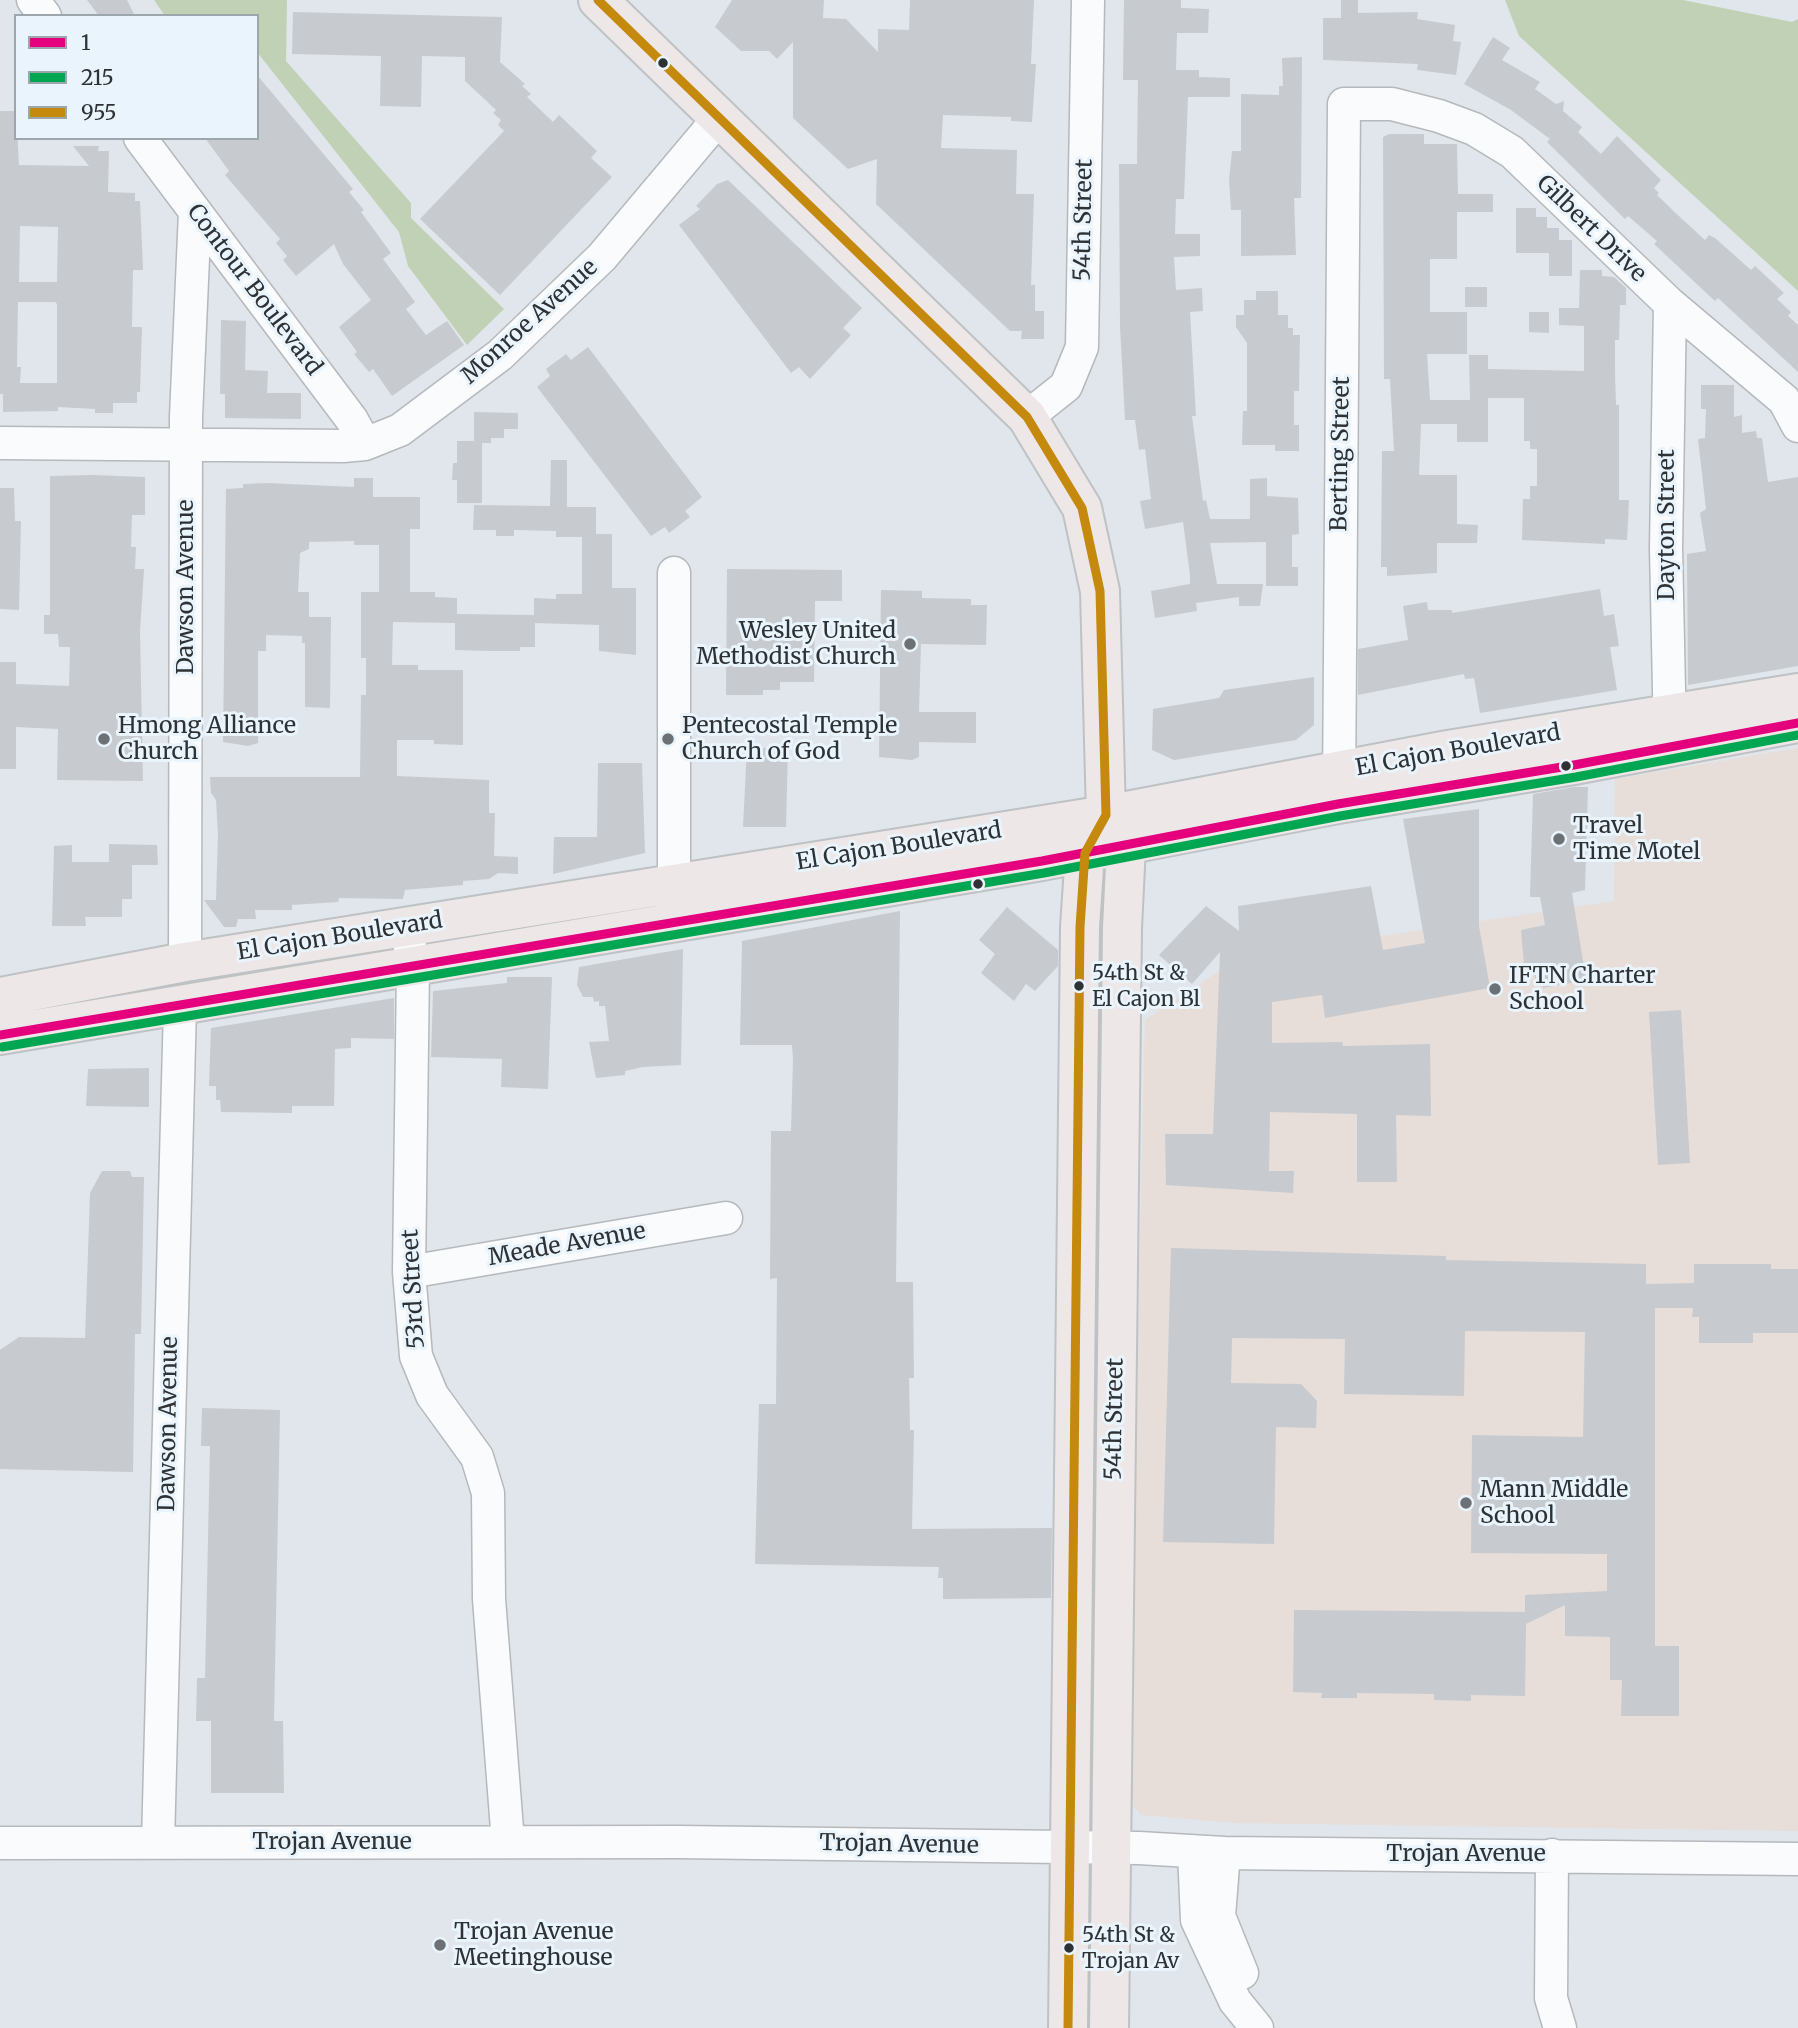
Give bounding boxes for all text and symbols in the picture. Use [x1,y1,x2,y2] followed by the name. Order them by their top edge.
[14,14,259,140] legend
[81,29,91,56] text: 1
[656,56,670,70] unlabelled marker
[81,64,114,91] text: 215
[81,99,117,126] text: 955
[1069,159,1099,281] street label: 54th Street
[1530,170,1652,288] street label: Gilbert Drive
[181,199,327,381] street label: Contour Boulevard
[456,254,604,390] street label: Monroe Avenue
[1326,376,1356,532] street label: Berting Street
[1653,449,1681,601] street label: Dayton Street
[172,499,200,675] street label: Dawson Avenue
[696,617,896,671] place label: Wesley United Methodist Church
[902,636,918,652] marker: Wesley United Methodist Church
[118,712,296,766] place label: Hmong Alliance Church
[682,712,897,766] place label: Pentecostal Temple Church of God
[1353,719,1563,783] street label: El Cajon Boulevard
[96,731,112,747] marker: Hmong Alliance Church
[660,731,676,747] marker: Pentecostal Temple Church of God
[1559,759,1573,773] unlabelled marker
[1573,812,1700,866] place label: Travel Time Motel
[794,817,1004,877] street label: El Cajon Boulevard
[1551,831,1567,847] marker: Travel Time Motel
[971,877,985,891] unlabelled marker
[235,907,445,967] street label: El Cajon Boulevard
[1092,961,1200,1011] place label: 54th St & El Cajon Bl
[1509,962,1656,1016] place label: IFTN Charter School
[1072,979,1086,993] marker: 54th St & El Cajon Bl
[1487,981,1503,997] marker: IFTN Charter School
[486,1218,648,1272] street label: Meade Avenue
[397,1228,431,1350] street label: 53rd Street
[154,1336,184,1512] street label: Dawson Avenue
[1100,1358,1130,1480] street label: 54th Street
[1480,1476,1628,1530] place label: Mann Middle School
[1458,1495,1474,1511] marker: Mann Middle School
[252,1828,412,1856] street label: Trojan Avenue
[819,1830,979,1860] street label: Trojan Avenue
[1386,1840,1546,1868] street label: Trojan Avenue
[454,1918,613,1972] place label: Trojan Avenue Meetinghouse
[1082,1923,1179,1973] place label: 54th St & Trojan Av
[432,1937,448,1953] marker: Trojan Avenue Meetinghouse
[1062,1941,1076,1955] marker: 54th St & Trojan Av

